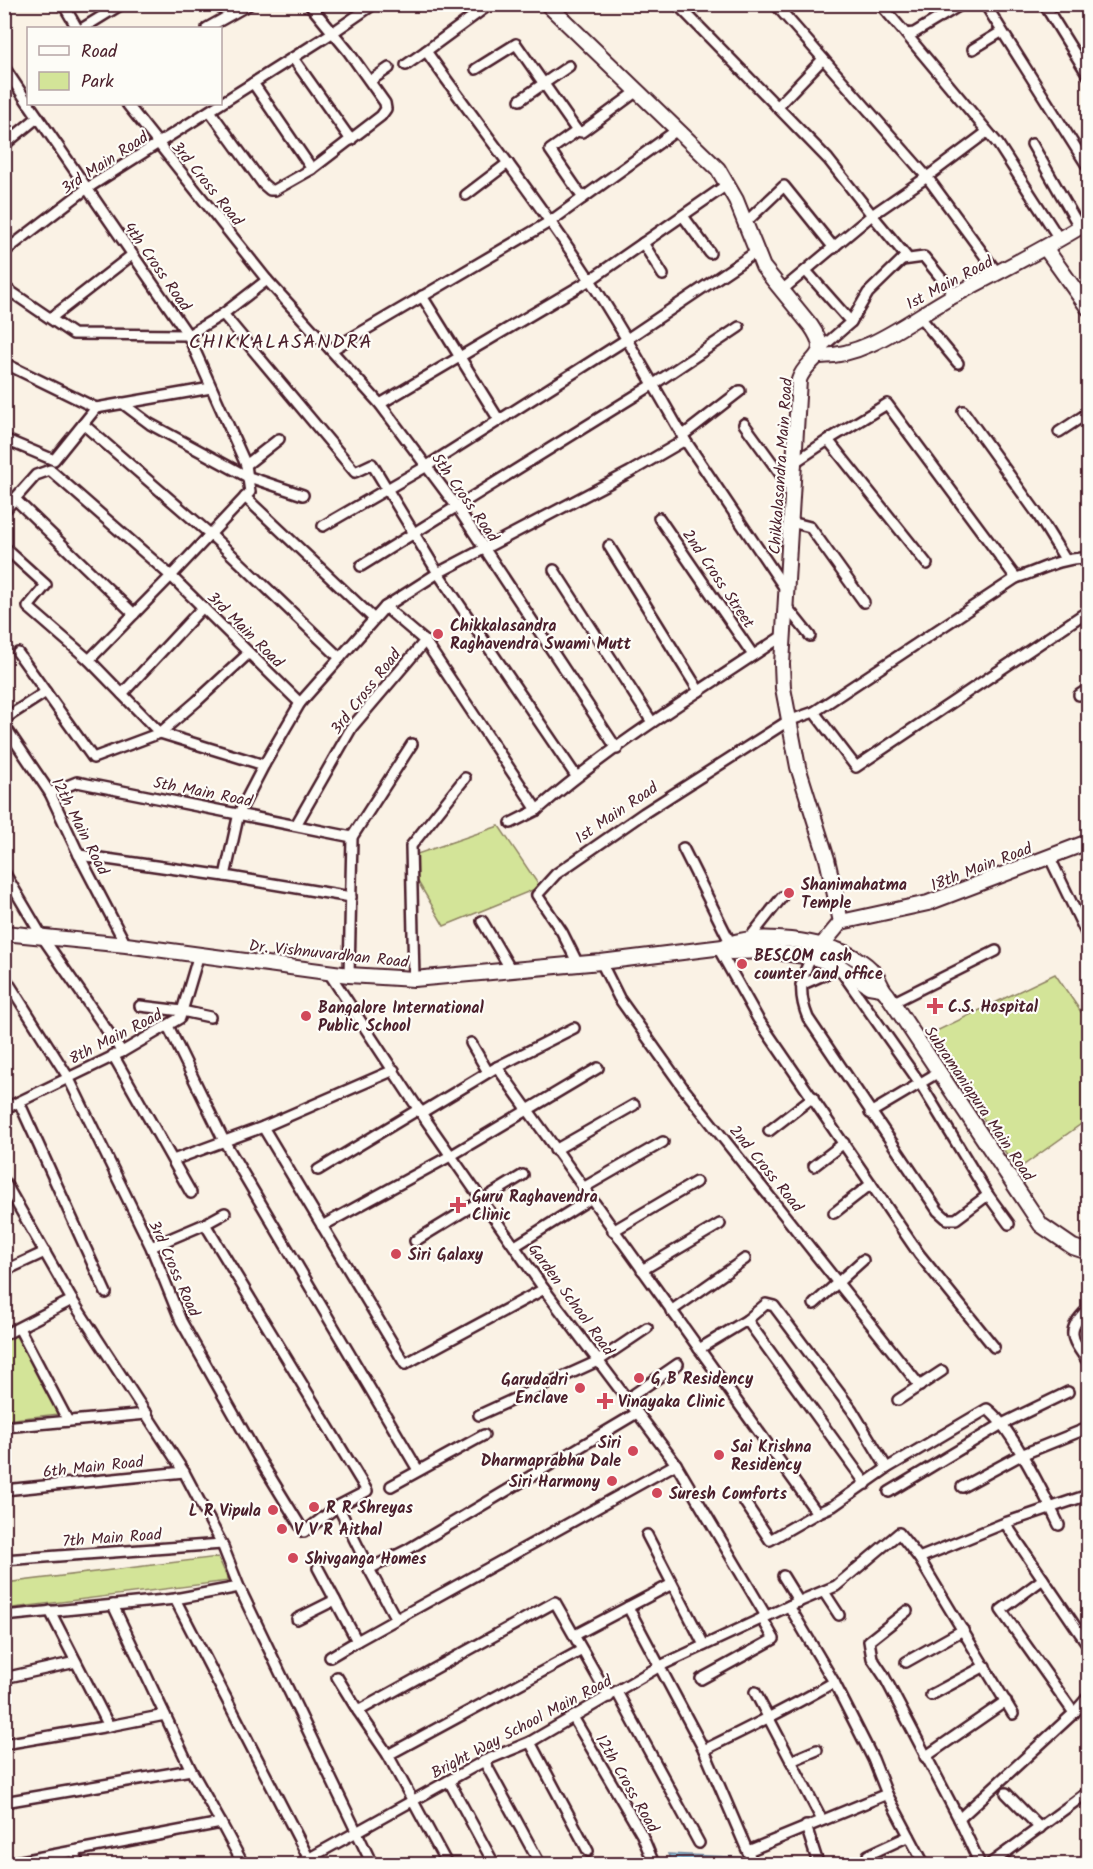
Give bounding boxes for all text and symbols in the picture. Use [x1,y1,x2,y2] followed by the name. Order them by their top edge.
[27,27,222,105] legend
[81,38,118,67] text: Road
[81,68,114,97] text: Park
[56,125,154,201] street label: 3rd Main Road
[165,136,250,233] street label: 3rd Cross Road
[117,217,197,318] street label: 4th Cross Road
[902,249,999,317] street label: 1st Main Road
[189,327,373,359] district label: CHIKKALASANDRA
[763,376,800,555] street label: Chikkalasandra Main Road
[425,448,505,548] street label: 5th Cross Road
[675,524,761,634] street label: 2nd Cross Street
[201,586,290,675] street label: 3rd Main Road
[450,614,632,657] place label: Chikkalasandra Raghavendra Swami Mutt
[431,627,445,641] marker: Chikkalasandra Raghavendra Swami Mutt
[325,643,408,740] street label: 3rd Cross Road
[151,771,256,815] street label: 5th Main Road
[44,774,115,881] street label: 12th Main Road
[570,776,664,850] street label: 1st Main Road
[927,836,1037,898] street label: 18th Main Road
[801,873,907,916] place label: Shanimahatma Temple
[782,886,796,900] marker: Shanimahatma Temple
[248,934,411,975] street label: Dr. Vishnuvardhan Road
[754,944,883,987] place label: BESCOM cash counter and office
[735,957,749,971] marker: BESCOM cash counter and office
[948,995,1039,1020] place label: C.S. Hospital
[318,996,485,1039] place label: Bangalore International Public School
[926,997,944,1015] marker: C.S. Hospital
[65,1003,168,1072] street label: 8th Main Road
[299,1009,313,1023] marker: Bangalore International Public School
[917,1021,1041,1188] street label: Subramaniapura Main Road
[723,1120,810,1219] street label: 2nd Cross Road
[472,1185,598,1228] place label: Guru Raghavendra Clinic
[449,1196,467,1214] marker: Guru Raghavendra Clinic
[141,1216,206,1322] street label: 3rd Cross Road
[521,1238,621,1362] street label: Garden School Road
[408,1243,484,1268] place label: Siri Galaxy
[389,1247,403,1261] marker: Siri Galaxy
[651,1367,754,1392] place label: G B Residency
[501,1368,569,1411] place label: Garudadri Enclave
[632,1371,646,1385] marker: G B Residency
[573,1381,587,1395] marker: Garudadri Enclave
[618,1390,726,1415] place label: Vinayaka Clinic
[596,1392,614,1410] marker: Vinayaka Clinic
[481,1431,622,1474] place label: Siri Dharmaprabhu Dale
[731,1435,811,1478] place label: Sai Krishna Residency
[626,1444,640,1458] marker: Siri Dharmaprabhu Dale
[712,1448,726,1462] marker: Sai Krishna Residency
[42,1450,146,1485] street label: 6th Main Road
[509,1470,601,1495] place label: Siri Harmony
[605,1474,619,1488] marker: Siri Harmony
[669,1482,787,1507] place label: Suresh Comforts
[650,1486,664,1500] marker: Suresh Comforts
[326,1496,413,1521] place label: R R Shreyas
[189,1499,261,1524] place label: L R Vipula
[307,1500,321,1514] marker: R R Shreyas
[266,1503,280,1517] marker: L R Vipula
[294,1518,383,1543] place label: V V R Aithal
[62,1522,164,1554] street label: 7th Main Road
[275,1522,289,1536] marker: V V R Aithal
[305,1547,427,1572] place label: Shivganga Homes
[286,1551,300,1565] marker: Shivganga Homes
[427,1668,618,1786] street label: Bright Way School Main Road
[588,1730,665,1838] street label: 12th Cross Road

